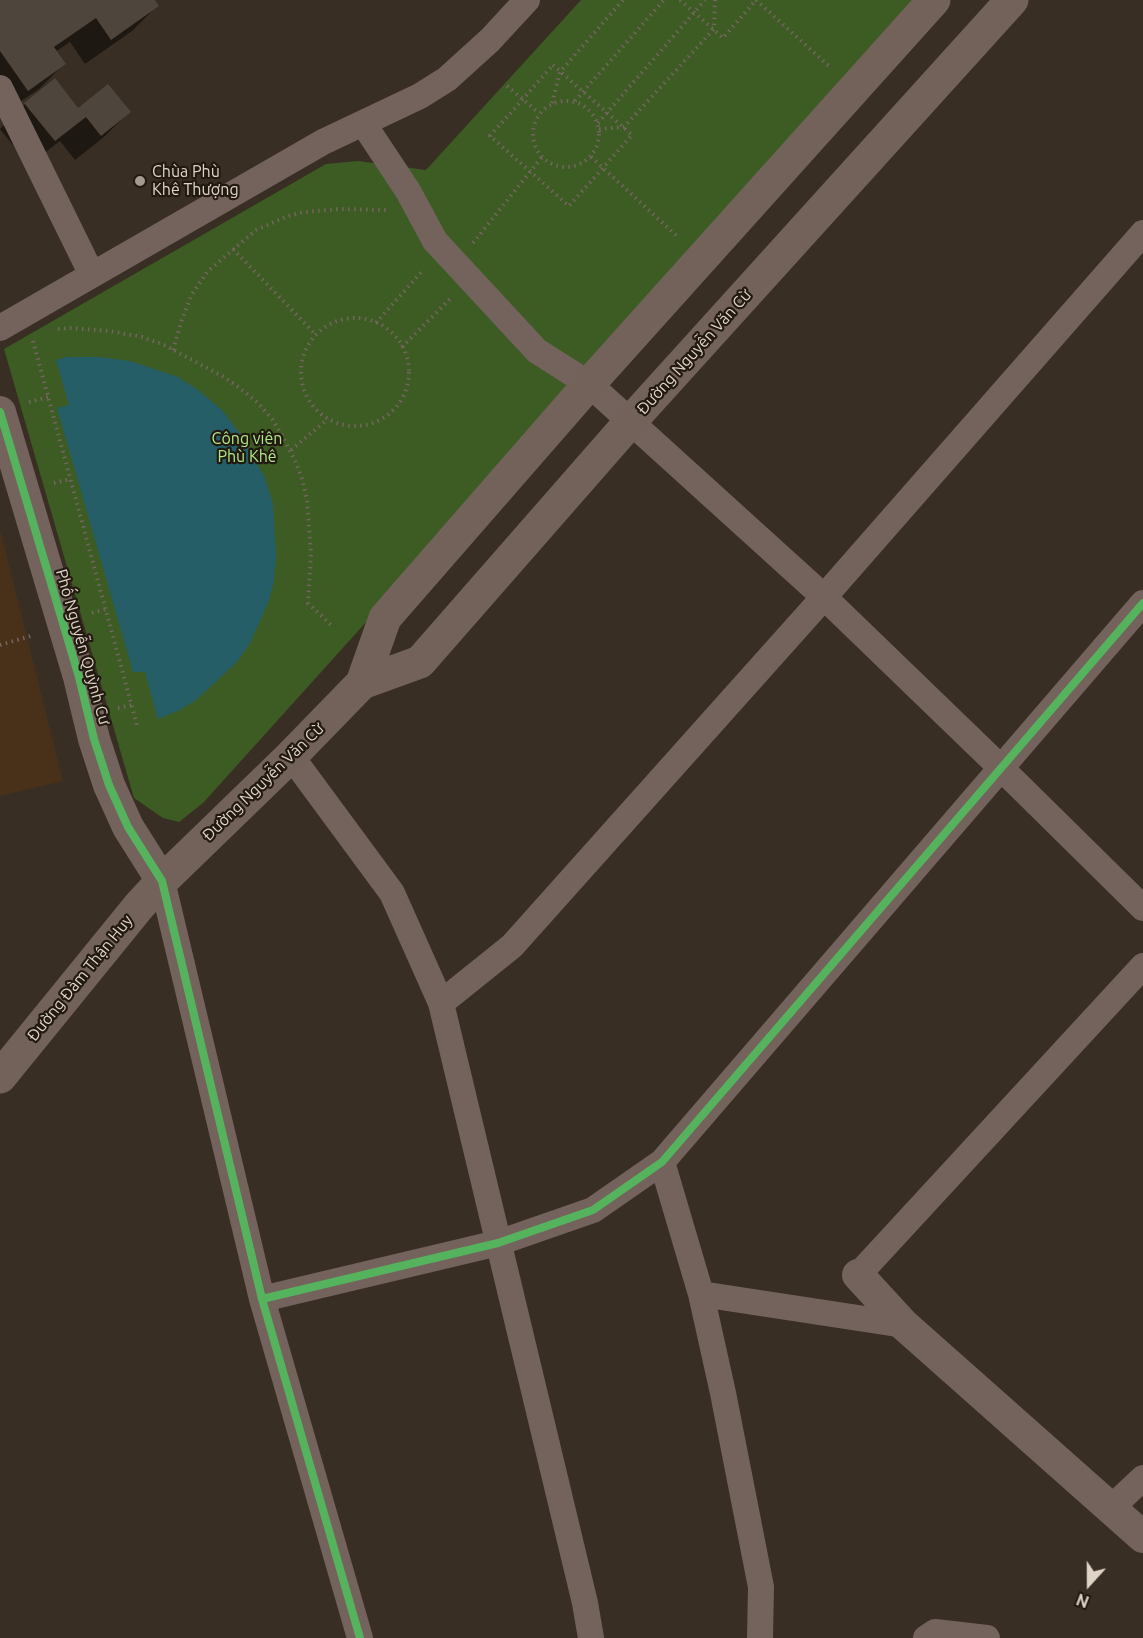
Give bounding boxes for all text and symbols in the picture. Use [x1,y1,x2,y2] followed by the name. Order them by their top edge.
[152,162,239,200] place label: Chùa Phù Khê Thượng
[133,174,147,188] marker: Chùa Phù Khê Thượng
[633,286,755,418] street label: Đường Nguyễn Văn Cừ
[212,429,282,467] park label: Công viên Phù Khê
[52,567,114,727] street label: Phố Nguyễn Quỳnh Cư
[198,719,328,845] street label: Đường Nguyễn Văn Cừ
[23,911,137,1045] street label: Đường Đàm Thận Huy
[1059,1554,1119,1614] north arrow
[1074,1590,1091,1611] text: N

